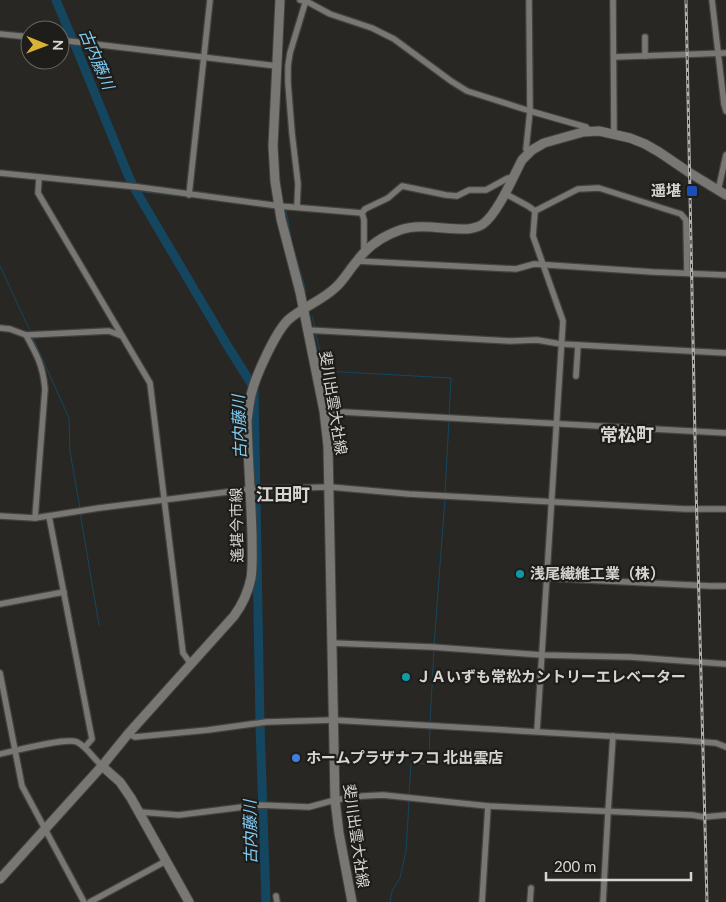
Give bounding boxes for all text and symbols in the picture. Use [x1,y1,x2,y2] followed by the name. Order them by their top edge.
[20,20,70,70] north arrow
[76,26,119,94] water label: 古内藤川
[50,40,67,51] text: N
[651,181,681,199] place label: 遥堪
[685,184,699,198] marker: 遥堪
[317,350,351,456] street label: 斐川出雲大社線
[228,393,249,459] water label: 古内藤川
[600,423,654,445] district label: 常松町
[256,483,310,505] district label: 江田町
[226,487,246,563] street label: 遙堪今市線
[530,564,665,582] place label: 浅尾繊維工業（株）
[514,568,526,580] marker: 浅尾繊維工業（株）
[416,667,686,685] place label: ＪＡいずも常松カントリーエレベーター
[400,671,412,683] marker: ＪＡいずも常松カントリーエレベーター
[306,748,503,766] place label: ホームプラザナフコ 北出雲店
[290,752,302,764] marker: ホームプラザナフコ 北出雲店
[341,783,373,889] street label: 斐川出雲大社線
[239,798,260,864] water label: 古内藤川
[546,850,691,882] scale bar
[554,857,596,875] text: 200 m

